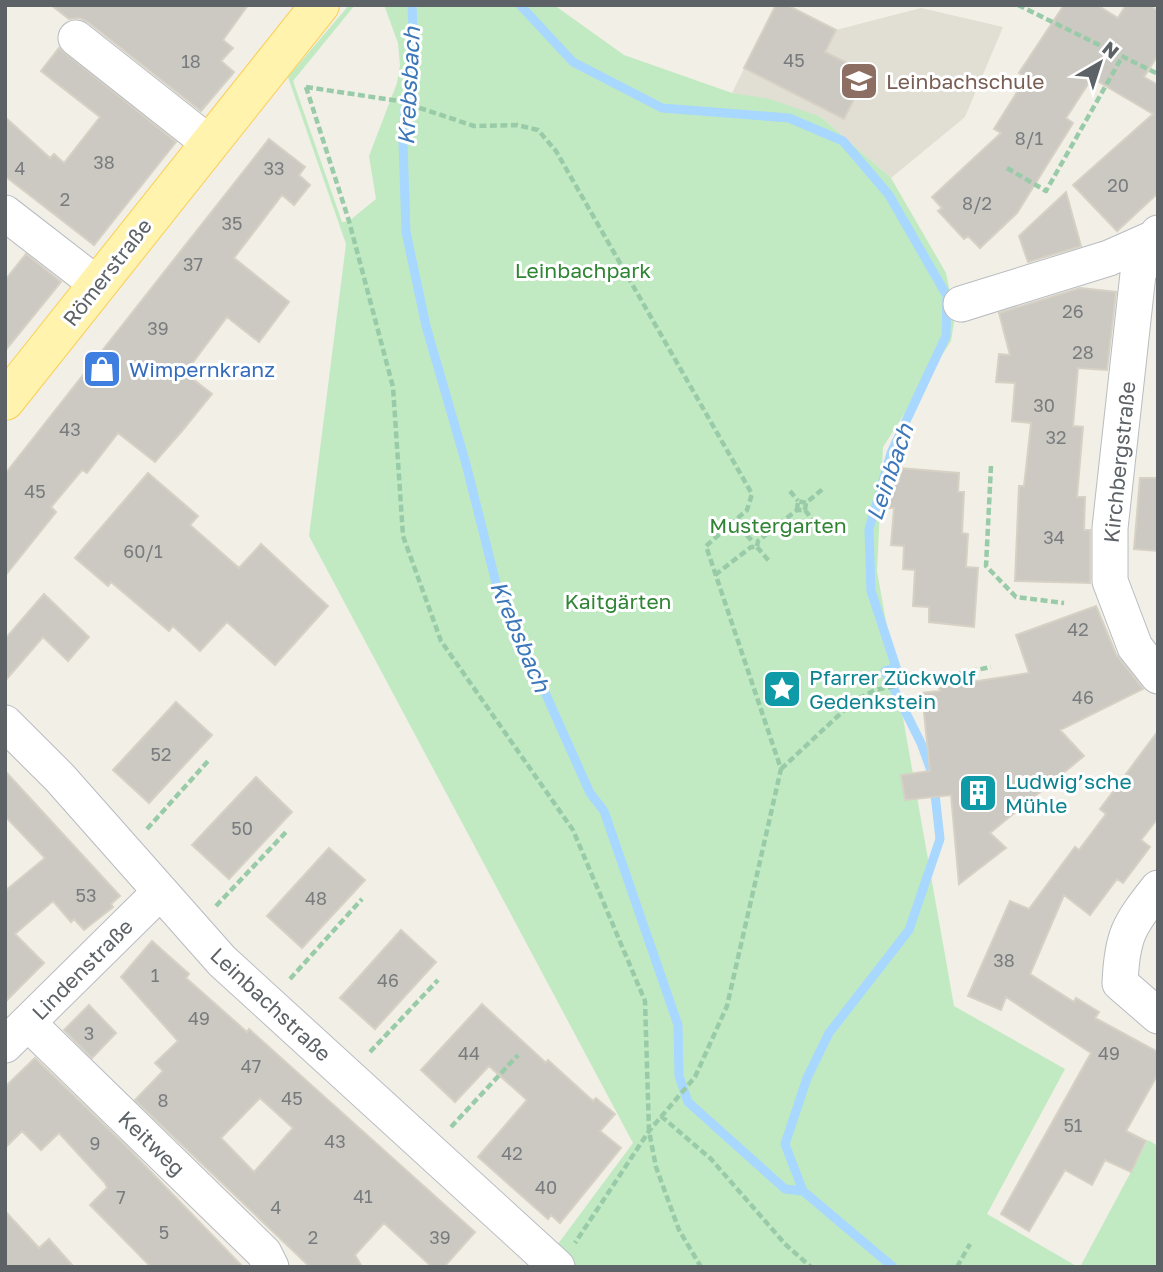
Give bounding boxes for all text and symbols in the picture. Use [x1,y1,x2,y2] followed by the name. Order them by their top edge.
[391,25,425,146] water label: Krebsbach
[1065,28,1135,98] north arrow
[1098,36,1124,63] text: N
[783,49,805,71] house number: 45
[181,50,201,72] house number: 18
[838,60,880,102] school or university icon: Leinbachschule
[886,68,1045,94] place label: Leinbachschule
[1015,127,1043,149] house number: 8/1
[93,151,115,173] house number: 38
[15,157,26,179] house number: 4
[263,157,285,179] house number: 33
[1107,174,1129,196] house number: 20
[60,188,70,210] house number: 2
[962,192,992,214] house number: 8/2
[222,212,242,234] house number: 35
[57,213,157,331] street label: Römerstraße
[183,253,203,275] house number: 37
[515,257,651,283] park label: Leinbachpark
[1062,300,1084,322] house number: 26
[147,317,169,339] house number: 39
[1072,341,1094,363] house number: 28
[81,348,123,390] shop icon: Wimpernkranz
[129,356,275,382] place label: Wimpernkranz
[1098,380,1140,544] street label: Kirchbergstraße
[1033,394,1055,416] house number: 30
[59,418,81,440] house number: 43
[859,419,919,524] water label: Leinbach
[1046,426,1066,448] house number: 32
[24,480,46,502] house number: 45
[709,512,847,538] park label: Mustergarten
[1043,526,1065,548] house number: 34
[123,540,163,562] house number: 60/1
[485,576,557,697] water label: Krebsbach
[564,588,672,614] park label: Kaitgärten
[1067,618,1089,640] house number: 42
[809,664,976,714] place label: Pfarrer Zückwolf Gedenkstein
[761,668,803,710] place icon: Pfarrer Zückwolf Gedenkstein
[1072,686,1094,708] house number: 46
[151,743,171,765] house number: 52
[1005,768,1132,818] place label: Ludwig’sche Mühle
[957,772,999,814] building icon: Ludwig’sche Mühle
[231,817,253,839] house number: 50
[76,884,96,906] house number: 53
[305,887,327,909] house number: 48
[26,913,138,1025] street label: Lindenstraße
[205,942,337,1066] street label: Leinbachstraße
[993,949,1015,971] house number: 38
[151,964,160,986] house number: 1
[377,969,399,991] house number: 46
[188,1007,210,1029] house number: 49
[84,1022,94,1044] house number: 3
[458,1042,480,1064] house number: 44
[1098,1042,1120,1064] house number: 49
[241,1055,261,1077] house number: 47
[281,1087,303,1109] house number: 45
[158,1089,168,1111] house number: 8
[113,1105,191,1181] street label: Keitweg
[1063,1114,1083,1136] house number: 51
[324,1130,346,1152] house number: 43
[90,1132,100,1154] house number: 9
[501,1142,523,1164] house number: 42
[535,1176,557,1198] house number: 40
[353,1185,373,1207] house number: 41
[116,1186,126,1208] house number: 7
[271,1196,282,1218] house number: 4
[159,1221,169,1243] house number: 5
[308,1226,318,1248] house number: 2
[429,1226,451,1248] house number: 39

